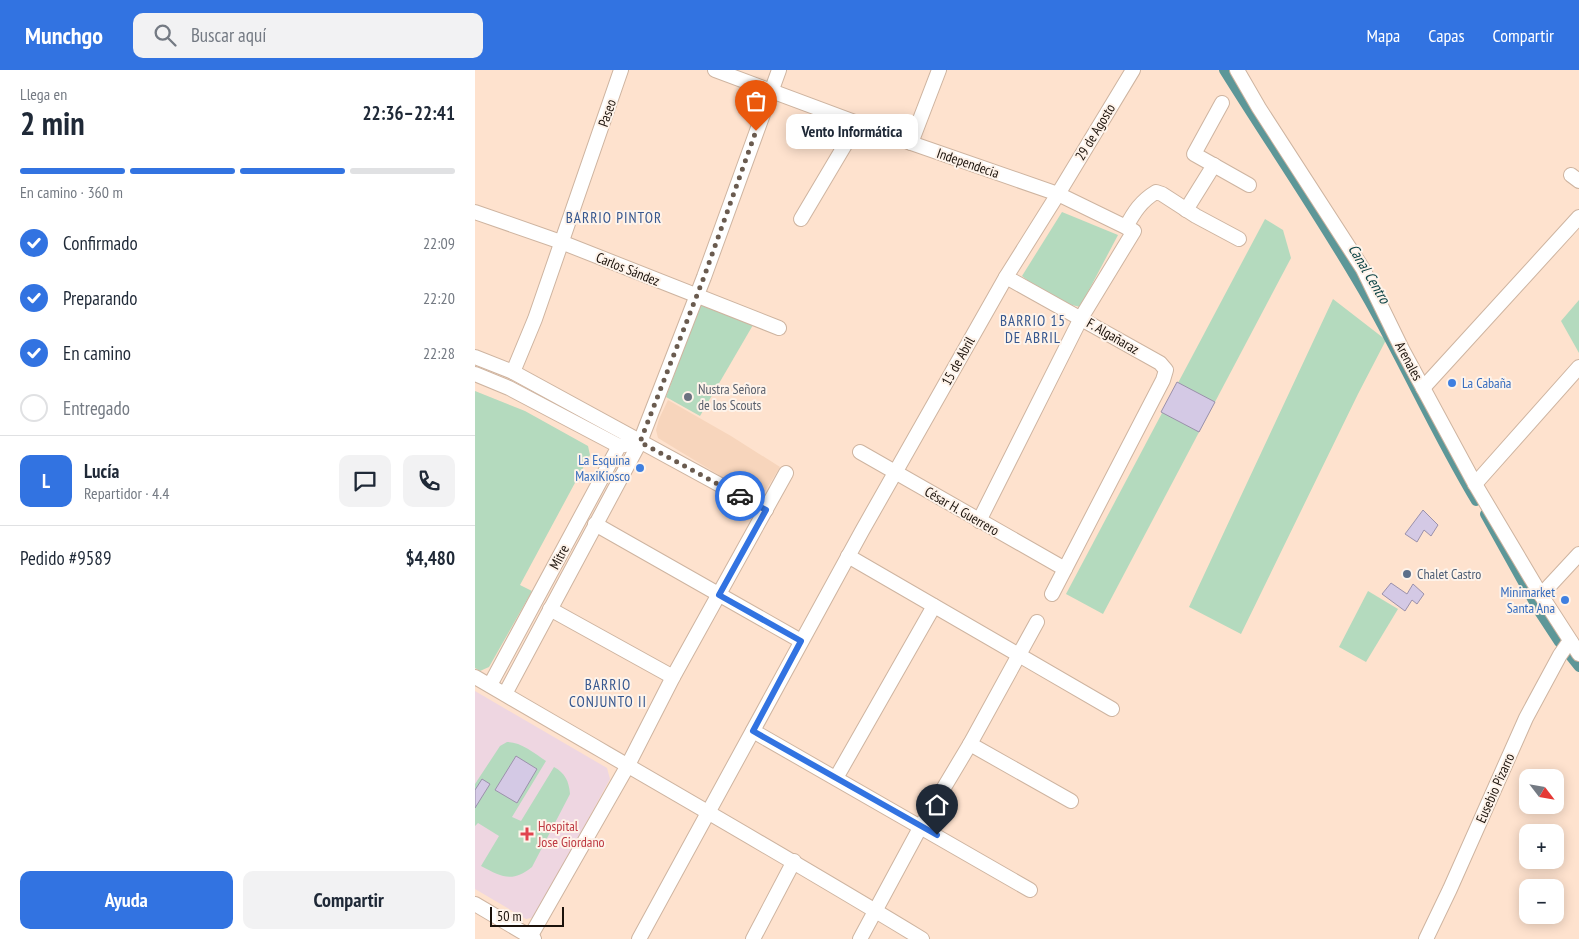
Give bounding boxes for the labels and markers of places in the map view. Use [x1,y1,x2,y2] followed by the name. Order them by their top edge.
[735,80,777,131] pin
[786,114,919,148] callout: Vento Informática
[1462,374,1511,392] place label: La Cabaña
[1446,377,1458,389] marker: La Cabaña
[698,380,766,414] place label: Nustra Señora de los Scouts
[682,391,694,403] marker: Nustra Señora de los Scouts
[575,451,630,485] place label: La Esquina MaxiKiosco
[634,462,646,474] marker: La Esquina MaxiKiosco
[1417,565,1481,583] place label: Chalet Castro
[1401,568,1413,580] marker: Chalet Castro
[1500,583,1555,617] place label: Minimarket Santa Ana
[1559,594,1571,606] marker: Minimarket Santa Ana
[916,784,958,835] pin
[537,817,605,851] place label: Hospital Jose Giordano
[520,827,534,841] marker: Hospital Jose Giordano

